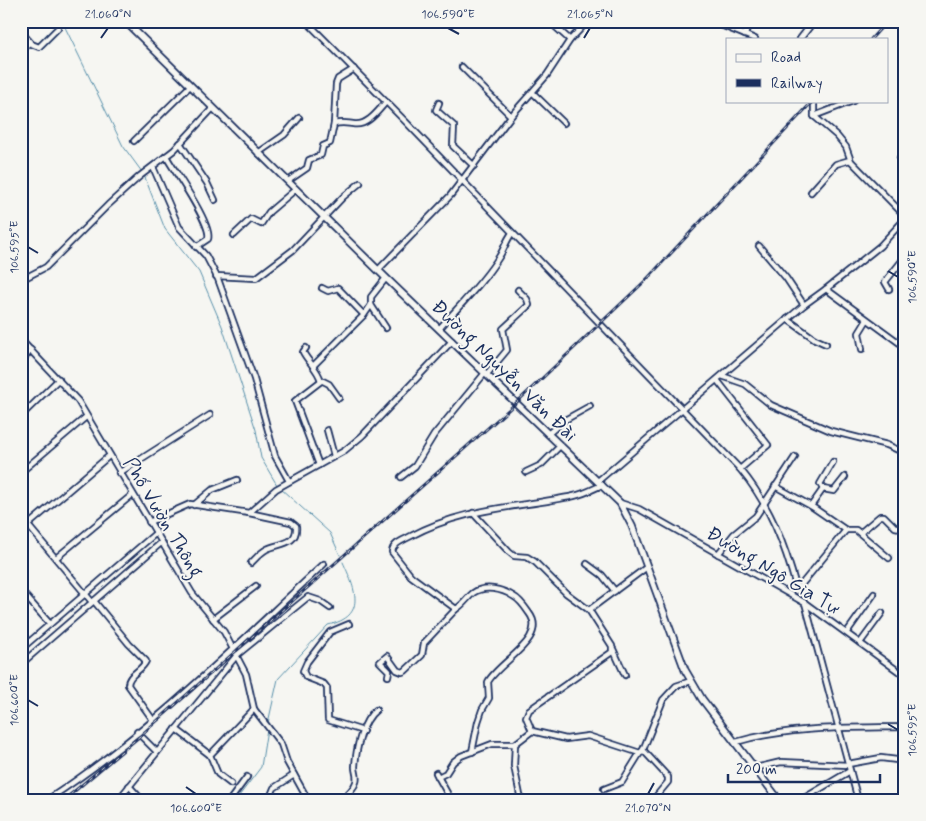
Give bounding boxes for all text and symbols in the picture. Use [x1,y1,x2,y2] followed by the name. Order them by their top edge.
[85,7,131,23] text: 21.060°N
[421,7,475,23] text: 106.590°E
[567,7,613,23] text: 21.065°N
[726,38,888,102] legend
[771,48,801,68] text: Road
[771,74,823,94] text: Railway
[7,221,23,273] text: 106.595°E
[905,250,921,304] text: 106.590°E
[423,294,583,450] street label: Đường Nguyễn Văn Đài
[114,452,209,584] street label: Phố Vườn Thông
[700,521,845,624] street label: Đường Ngô Gia Tự
[7,674,23,726] text: 106.600°E
[905,704,921,756] text: 106.595°E
[728,751,881,783] scale bar
[736,760,777,780] text: 200 m
[170,801,222,817] text: 106.600°E
[625,801,671,817] text: 21.070°N

